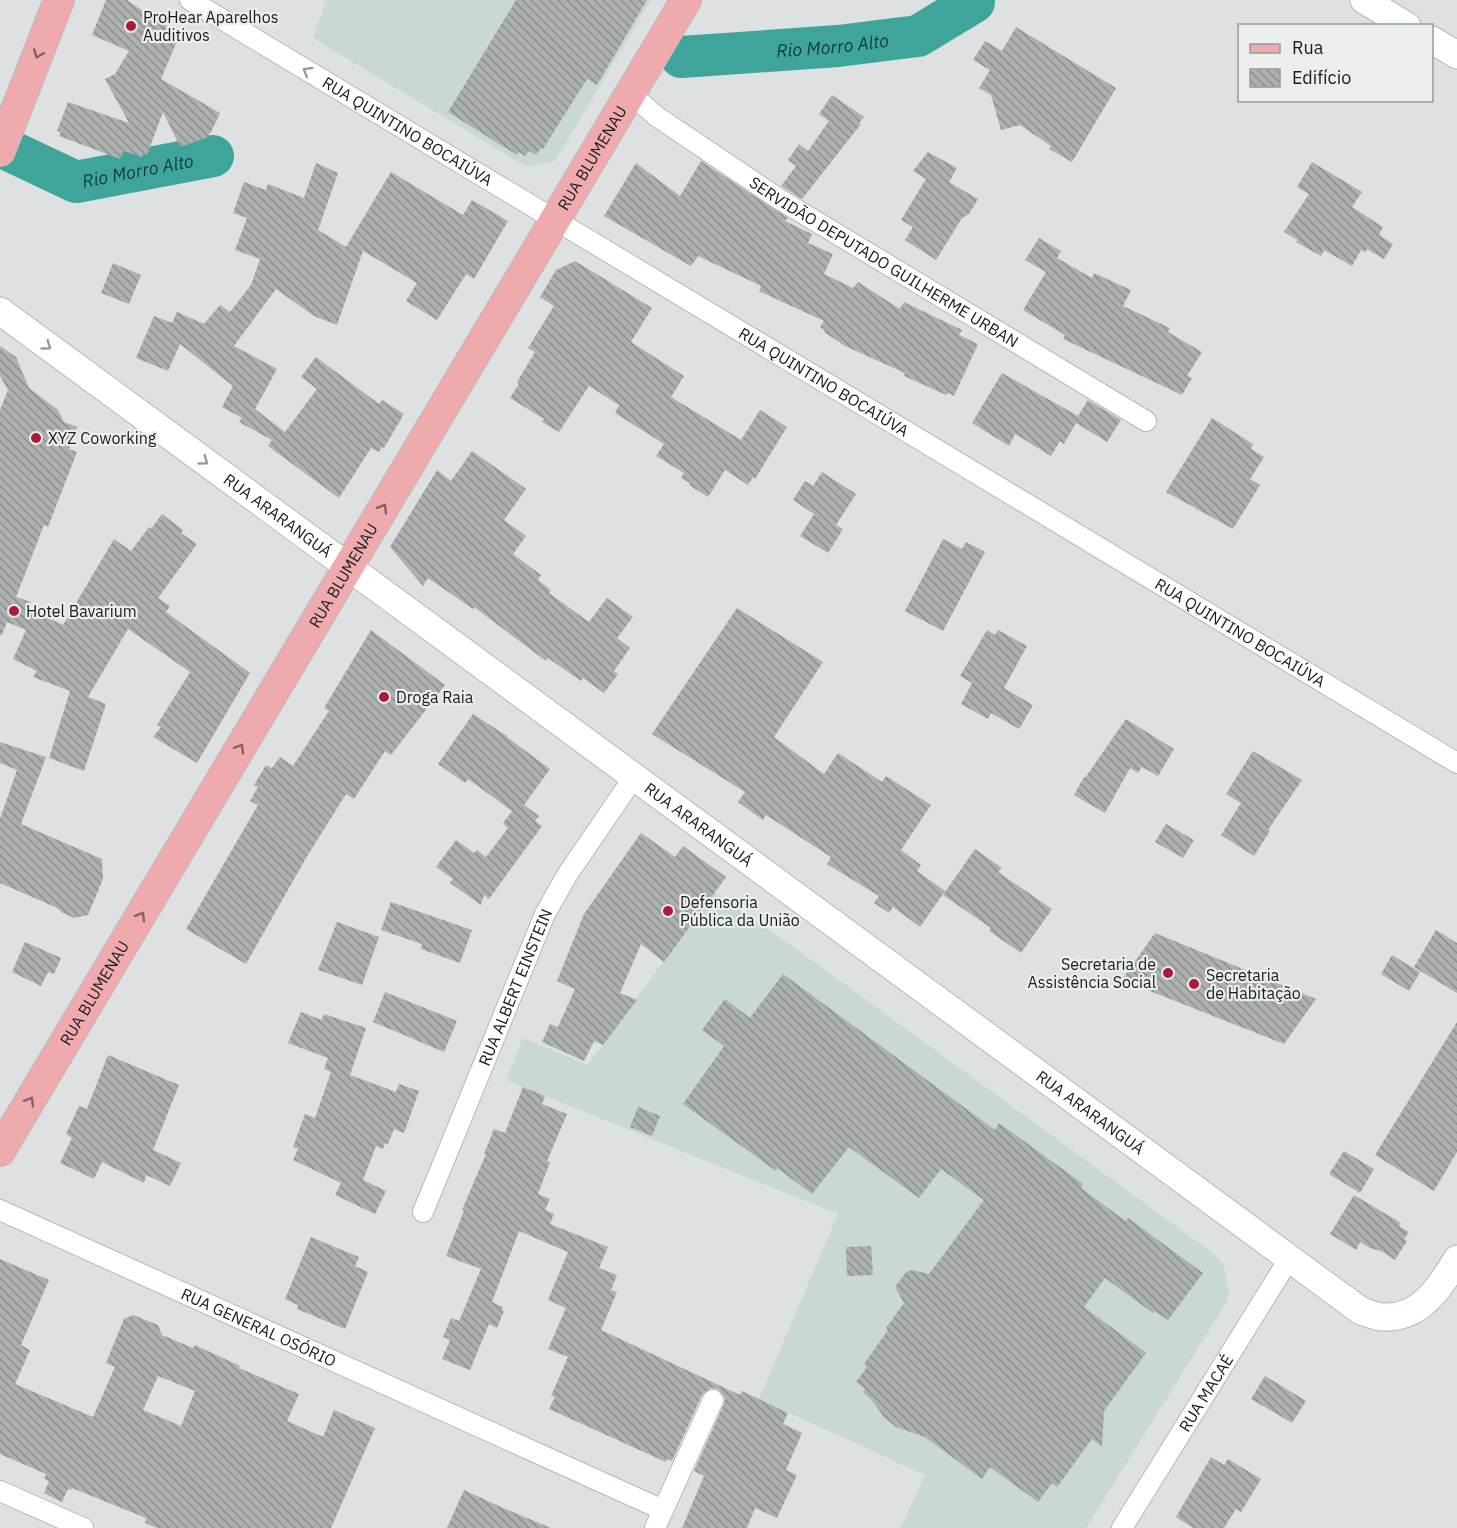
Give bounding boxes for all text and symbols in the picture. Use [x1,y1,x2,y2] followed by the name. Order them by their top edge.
[143,7,278,45] place label: ProHear Aparelhos Auditivos
[124,19,138,33] marker: ProHear Aparelhos Auditivos
[1238,24,1433,102] legend
[775,28,890,62] water label: Rio Morro Alto
[1292,36,1324,59] text: Rua
[33,48,45,59] one-way arrow
[303,66,313,78] one-way arrow
[1292,66,1351,89] text: Edifício
[319,72,496,190] street label: RUA QUINTINO BOCAIÚVA
[553,102,631,214] street label: RUA BLUMENAU
[80,148,196,192] water label: Rio Morro Alto
[746,172,1022,352] street label: SERVIDÃO DEPUTADO GUILHERME URBAN
[735,323,913,441] street label: RUA QUINTINO BOCAIÚVA
[41,339,52,350] one-way arrow
[48,428,157,448] place label: XYZ Coworking
[29,431,43,445] marker: XYZ Coworking
[198,454,209,465] one-way arrow
[220,469,337,562] street label: RUA ARARANGUÁ
[376,504,388,514] one-way arrow
[304,520,382,631] street label: RUA BLUMENAU
[1152,574,1329,691] street label: RUA QUINTINO BOCAIÚVA
[26,601,137,621] place label: Hotel Bavarium
[7,604,21,618] marker: Hotel Bavarium
[396,687,474,707] place label: Droga Raia
[377,690,391,704] marker: Droga Raia
[233,744,245,754] one-way arrow
[641,778,757,871] street label: RUA ARARANGUÁ
[680,892,800,930] place label: Defensoria Pública da União
[661,904,675,918] marker: Defensoria Pública da União
[474,906,556,1069] street label: RUA ALBERT EINSTEIN
[133,912,145,922] one-way arrow
[55,937,133,1049] street label: RUA BLUMENAU
[1028,954,1156,992] place label: Secretaria de Assistência Social
[1206,965,1301,1003] place label: Secretaria de Habitação
[1161,966,1175,980] marker: Secretaria de Assistência Social
[1187,977,1201,991] marker: Secretaria de Habitação
[1032,1066,1149,1158] street label: RUA ARARANGUÁ
[23,1097,34,1107] one-way arrow
[178,1283,339,1371] street label: RUA GENERAL OSÓRIO
[1174,1350,1237,1435] street label: RUA MACAÉ

